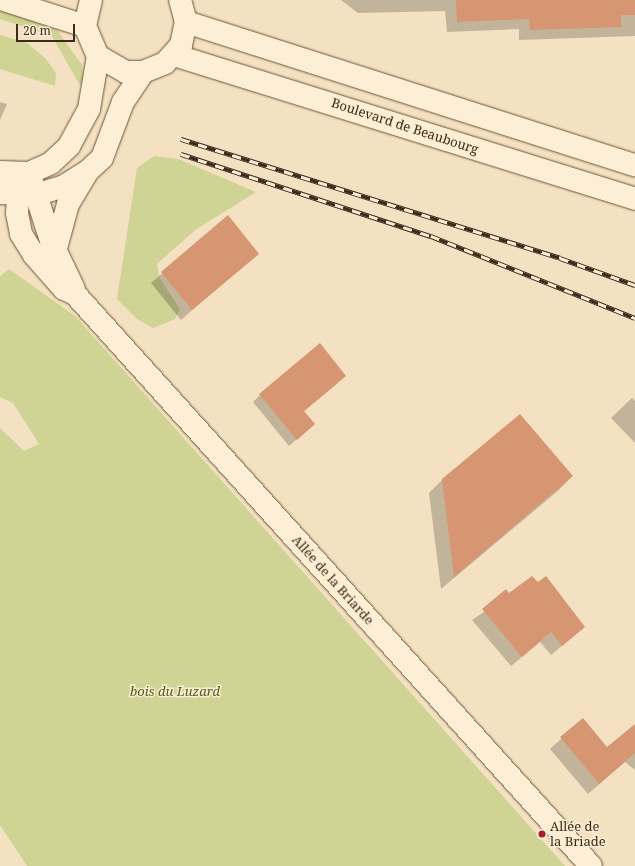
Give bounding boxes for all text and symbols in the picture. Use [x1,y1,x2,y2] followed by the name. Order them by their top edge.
[18,16,77,42] scale bar
[23,22,51,39] text: 20 m
[329,95,481,157] street label: Boulevard de Beaubourg
[289,532,377,628] street label: Allée de la Briarde
[130,683,220,699] park label: bois du Luzard
[550,819,606,850] place label: Allée de la Briade
[537,829,547,839] marker: Allée de la Briade

